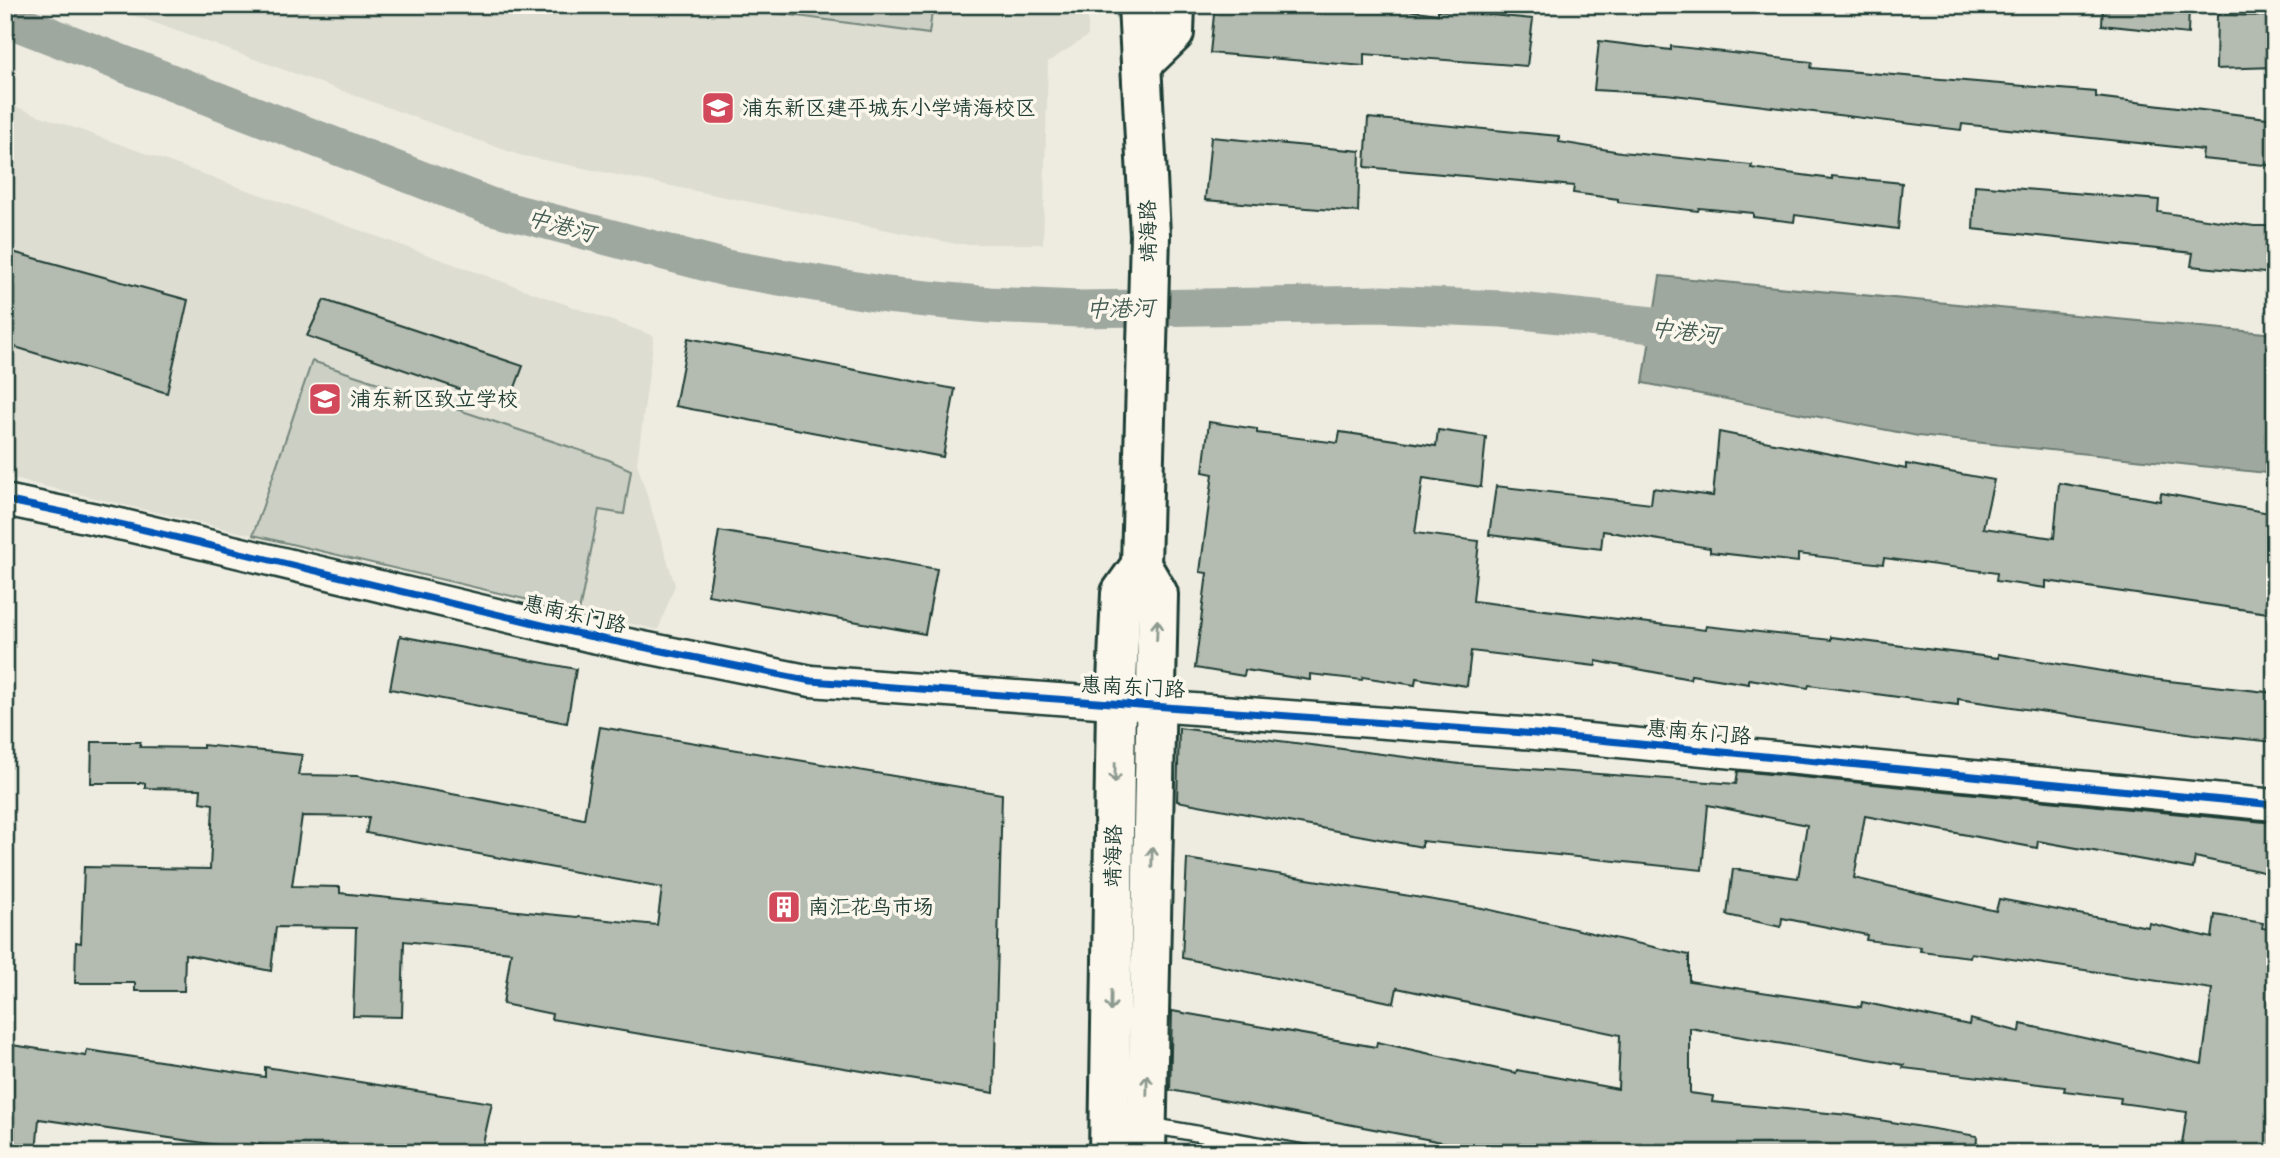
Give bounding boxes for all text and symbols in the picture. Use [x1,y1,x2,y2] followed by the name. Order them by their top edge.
[699,89,737,127] school or university icon: 浦东新区建平城东小学靖海校区
[742,95,1036,122] place label: 浦东新区建平城东小学靖海校区
[1134,199,1163,263] street label: 靖海路
[524,203,602,249] water label: 中港河
[1085,293,1159,324] water label: 中港河
[1649,313,1725,351] water label: 中港河
[306,380,344,418] school or university icon: 浦东新区致立学校
[350,386,518,413] place label: 浦东新区致立学校
[521,590,629,639] street label: 惠南东门路
[1151,618,1164,641] one-way arrow
[1080,671,1186,704] street label: 惠南东门路
[1645,714,1752,751] street label: 惠南东门路
[1108,761,1121,784] one-way arrow
[1099,824,1128,888] street label: 靖海路
[1145,846,1159,869] one-way arrow
[765,888,803,926] building icon: 南汇花鸟市场
[808,894,934,921] place label: 南汇花鸟市场
[1104,989,1118,1012] one-way arrow
[1141,1073,1154,1096] one-way arrow

